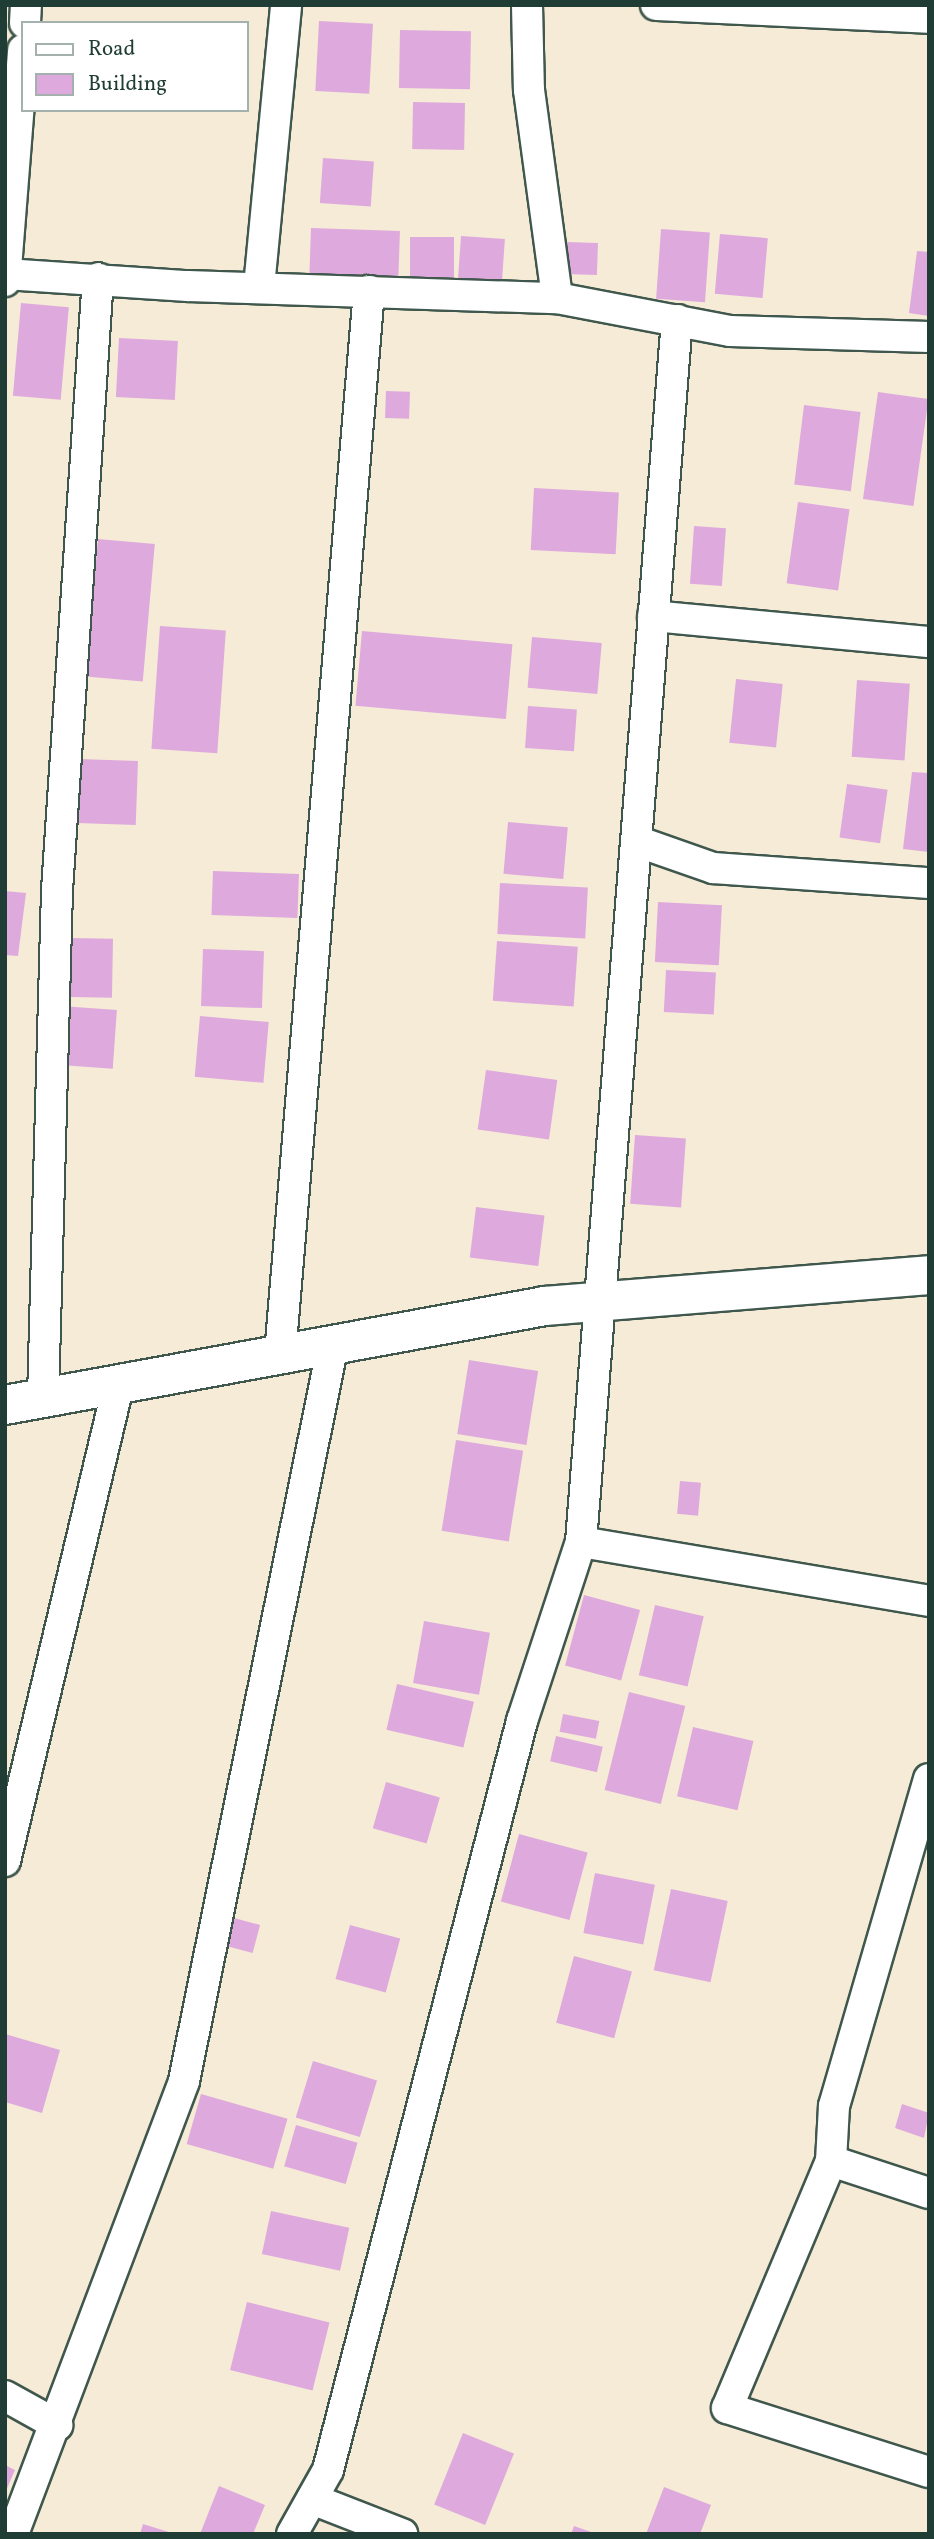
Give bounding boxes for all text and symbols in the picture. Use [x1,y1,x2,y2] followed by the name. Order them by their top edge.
[21,21,248,112] legend
[88,35,135,64] text: Road
[88,70,167,99] text: Building

